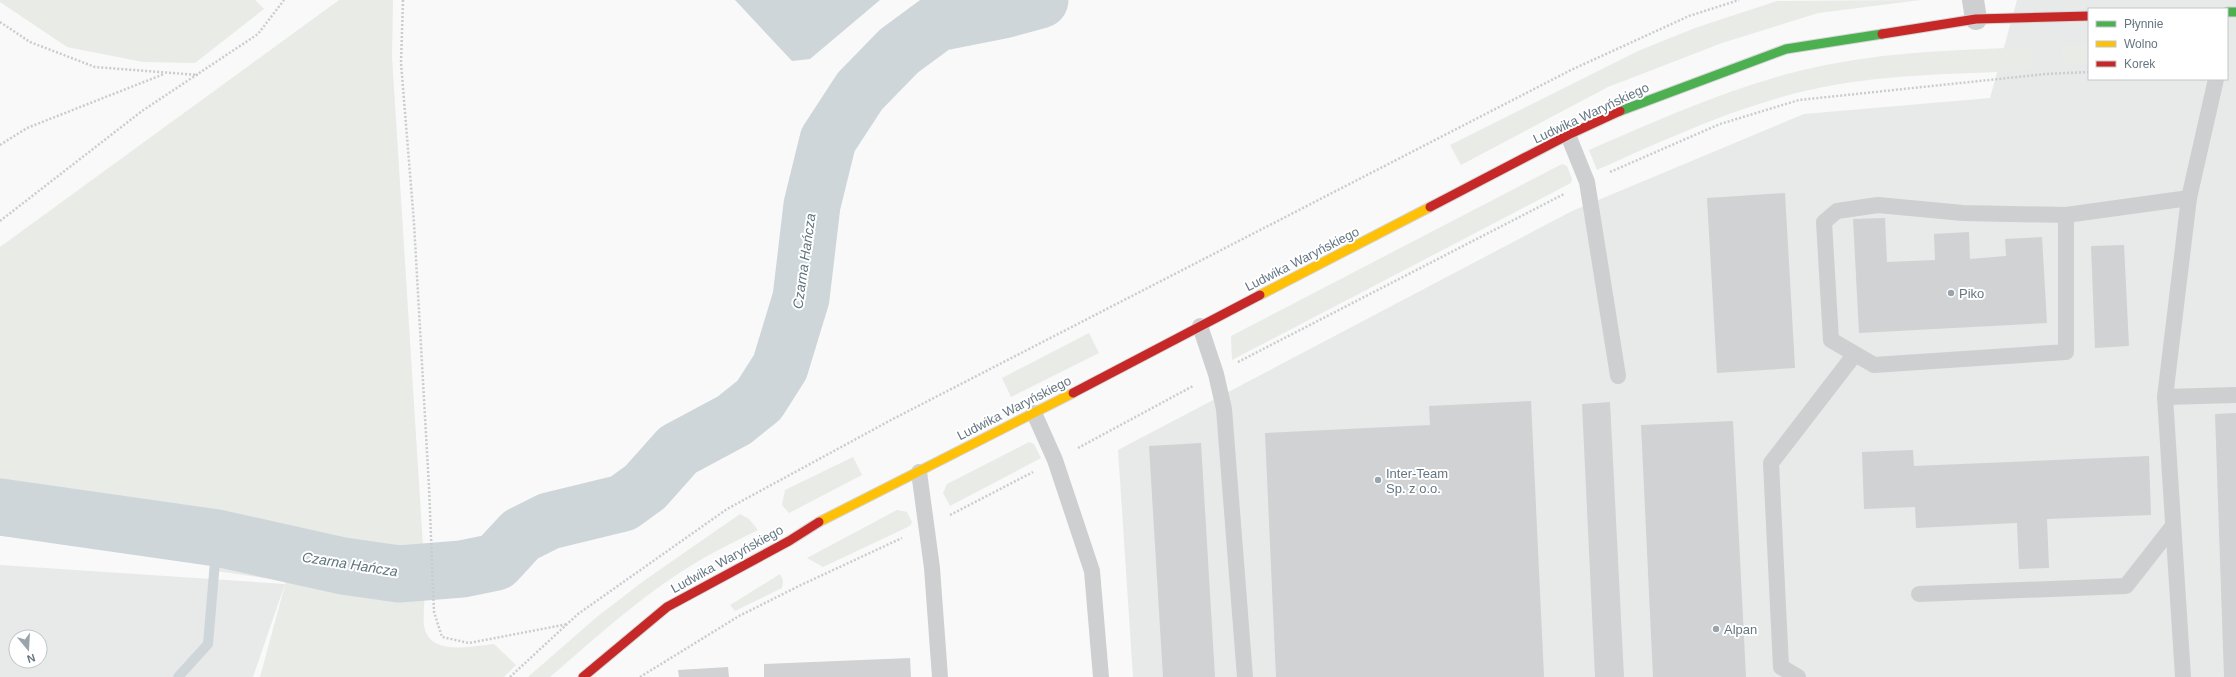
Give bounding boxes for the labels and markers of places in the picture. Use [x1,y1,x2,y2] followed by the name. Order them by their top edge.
[1959,286,1984,301] place label: Piko
[1946,288,1956,298] marker: Piko
[1386,466,1448,496] place label: Inter-Team Sp. z o.o.
[1373,475,1383,485] marker: Inter-Team Sp. z o.o.
[1724,622,1757,637] place label: Alpan
[1711,624,1721,634] marker: Alpan

